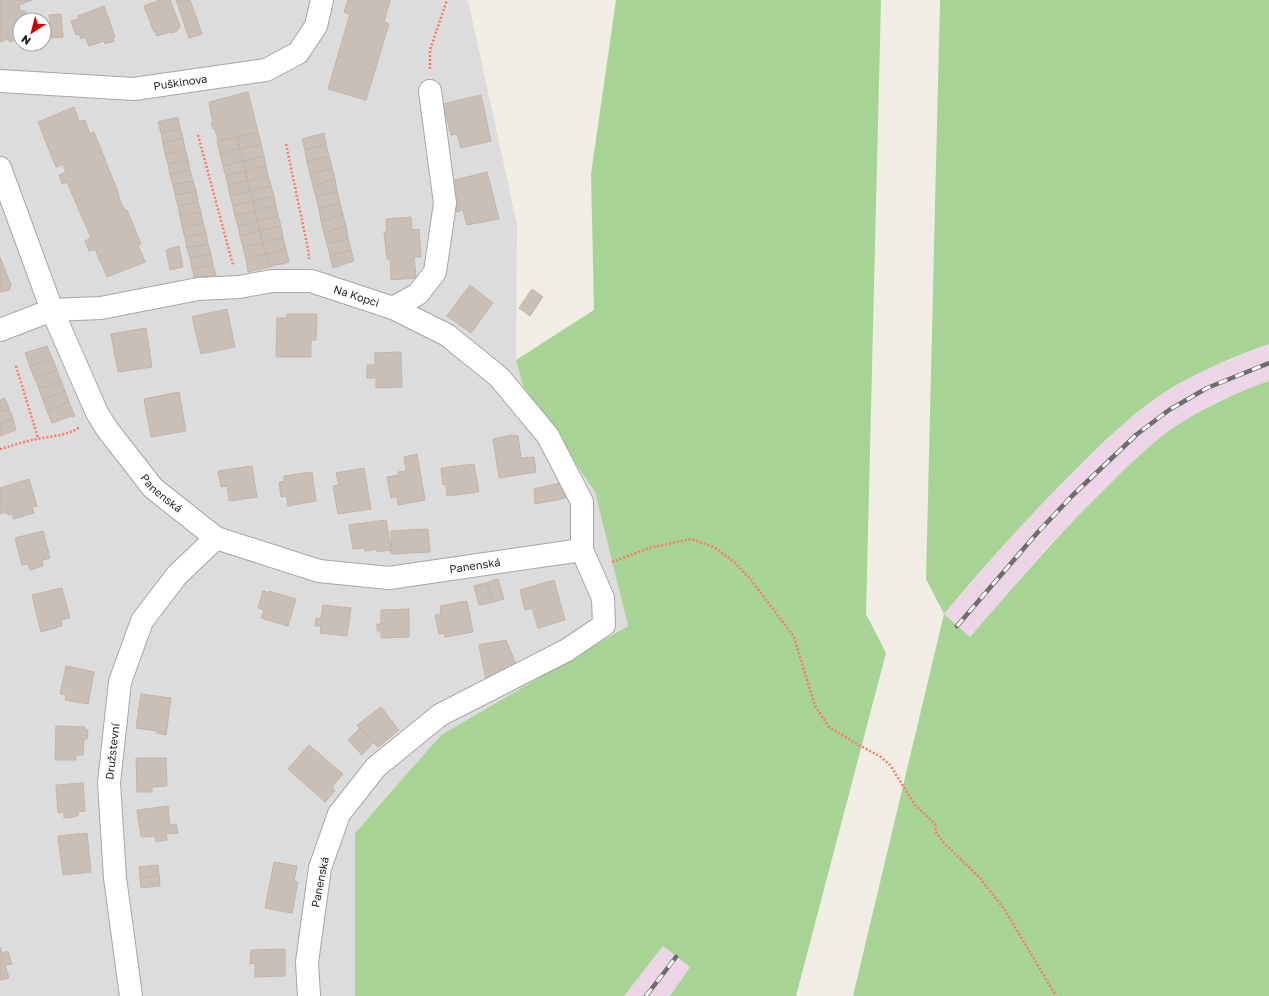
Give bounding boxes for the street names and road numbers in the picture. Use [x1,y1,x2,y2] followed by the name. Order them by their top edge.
[153,72,208,92] street label: Puškinova
[332,282,381,309] street label: Na Kopci
[138,471,185,515] street label: Panenská
[448,555,501,575] street label: Panenská
[102,722,122,780] street label: Družstevní
[308,855,331,908] street label: Panenská

